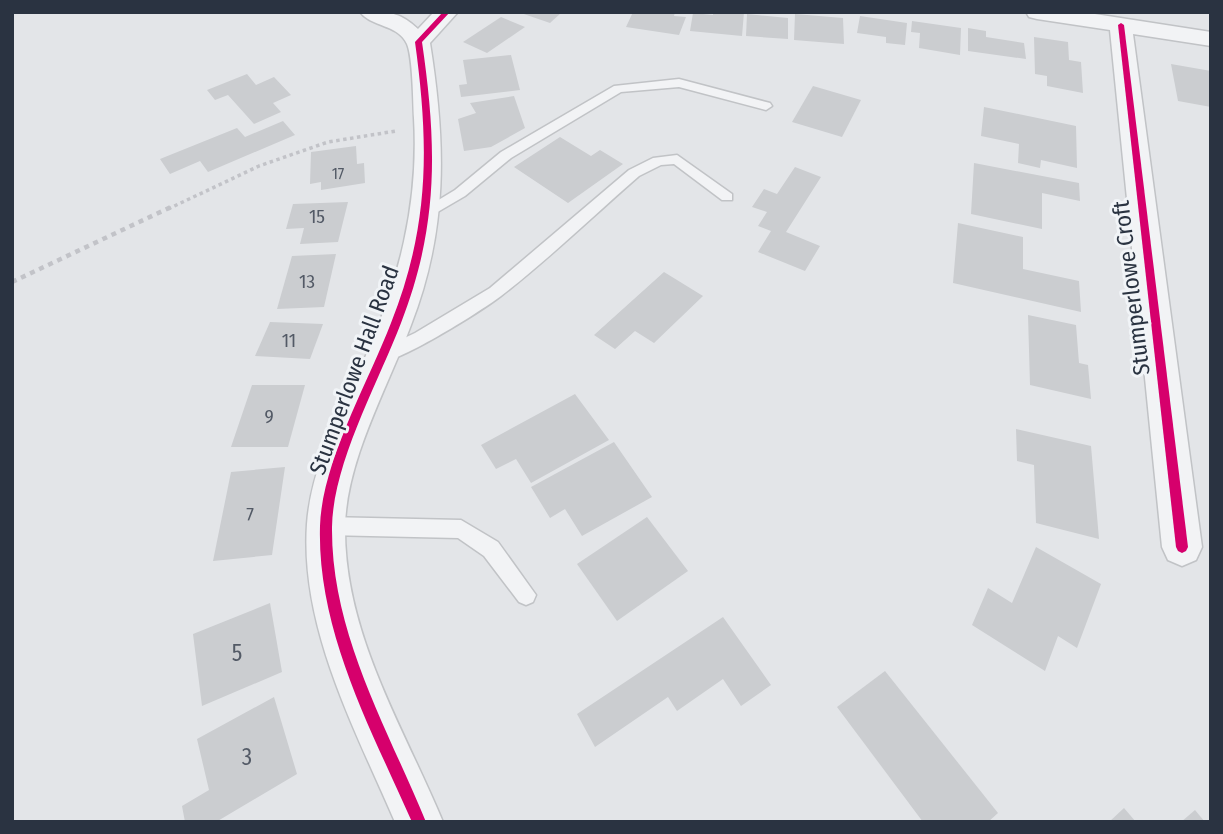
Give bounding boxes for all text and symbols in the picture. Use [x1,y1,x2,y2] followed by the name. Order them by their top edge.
[332,164,345,183] house number: 17
[1106,199,1156,377] street label: Stumperlowe Croft
[309,205,325,228] house number: 15
[303,262,405,478] street label: Stumperlowe Hall Road
[299,270,315,293] house number: 13
[282,329,296,352] house number: 11
[264,405,274,428] house number: 9
[246,503,254,526] house number: 7
[232,639,242,667] house number: 5
[242,743,252,771] house number: 3

